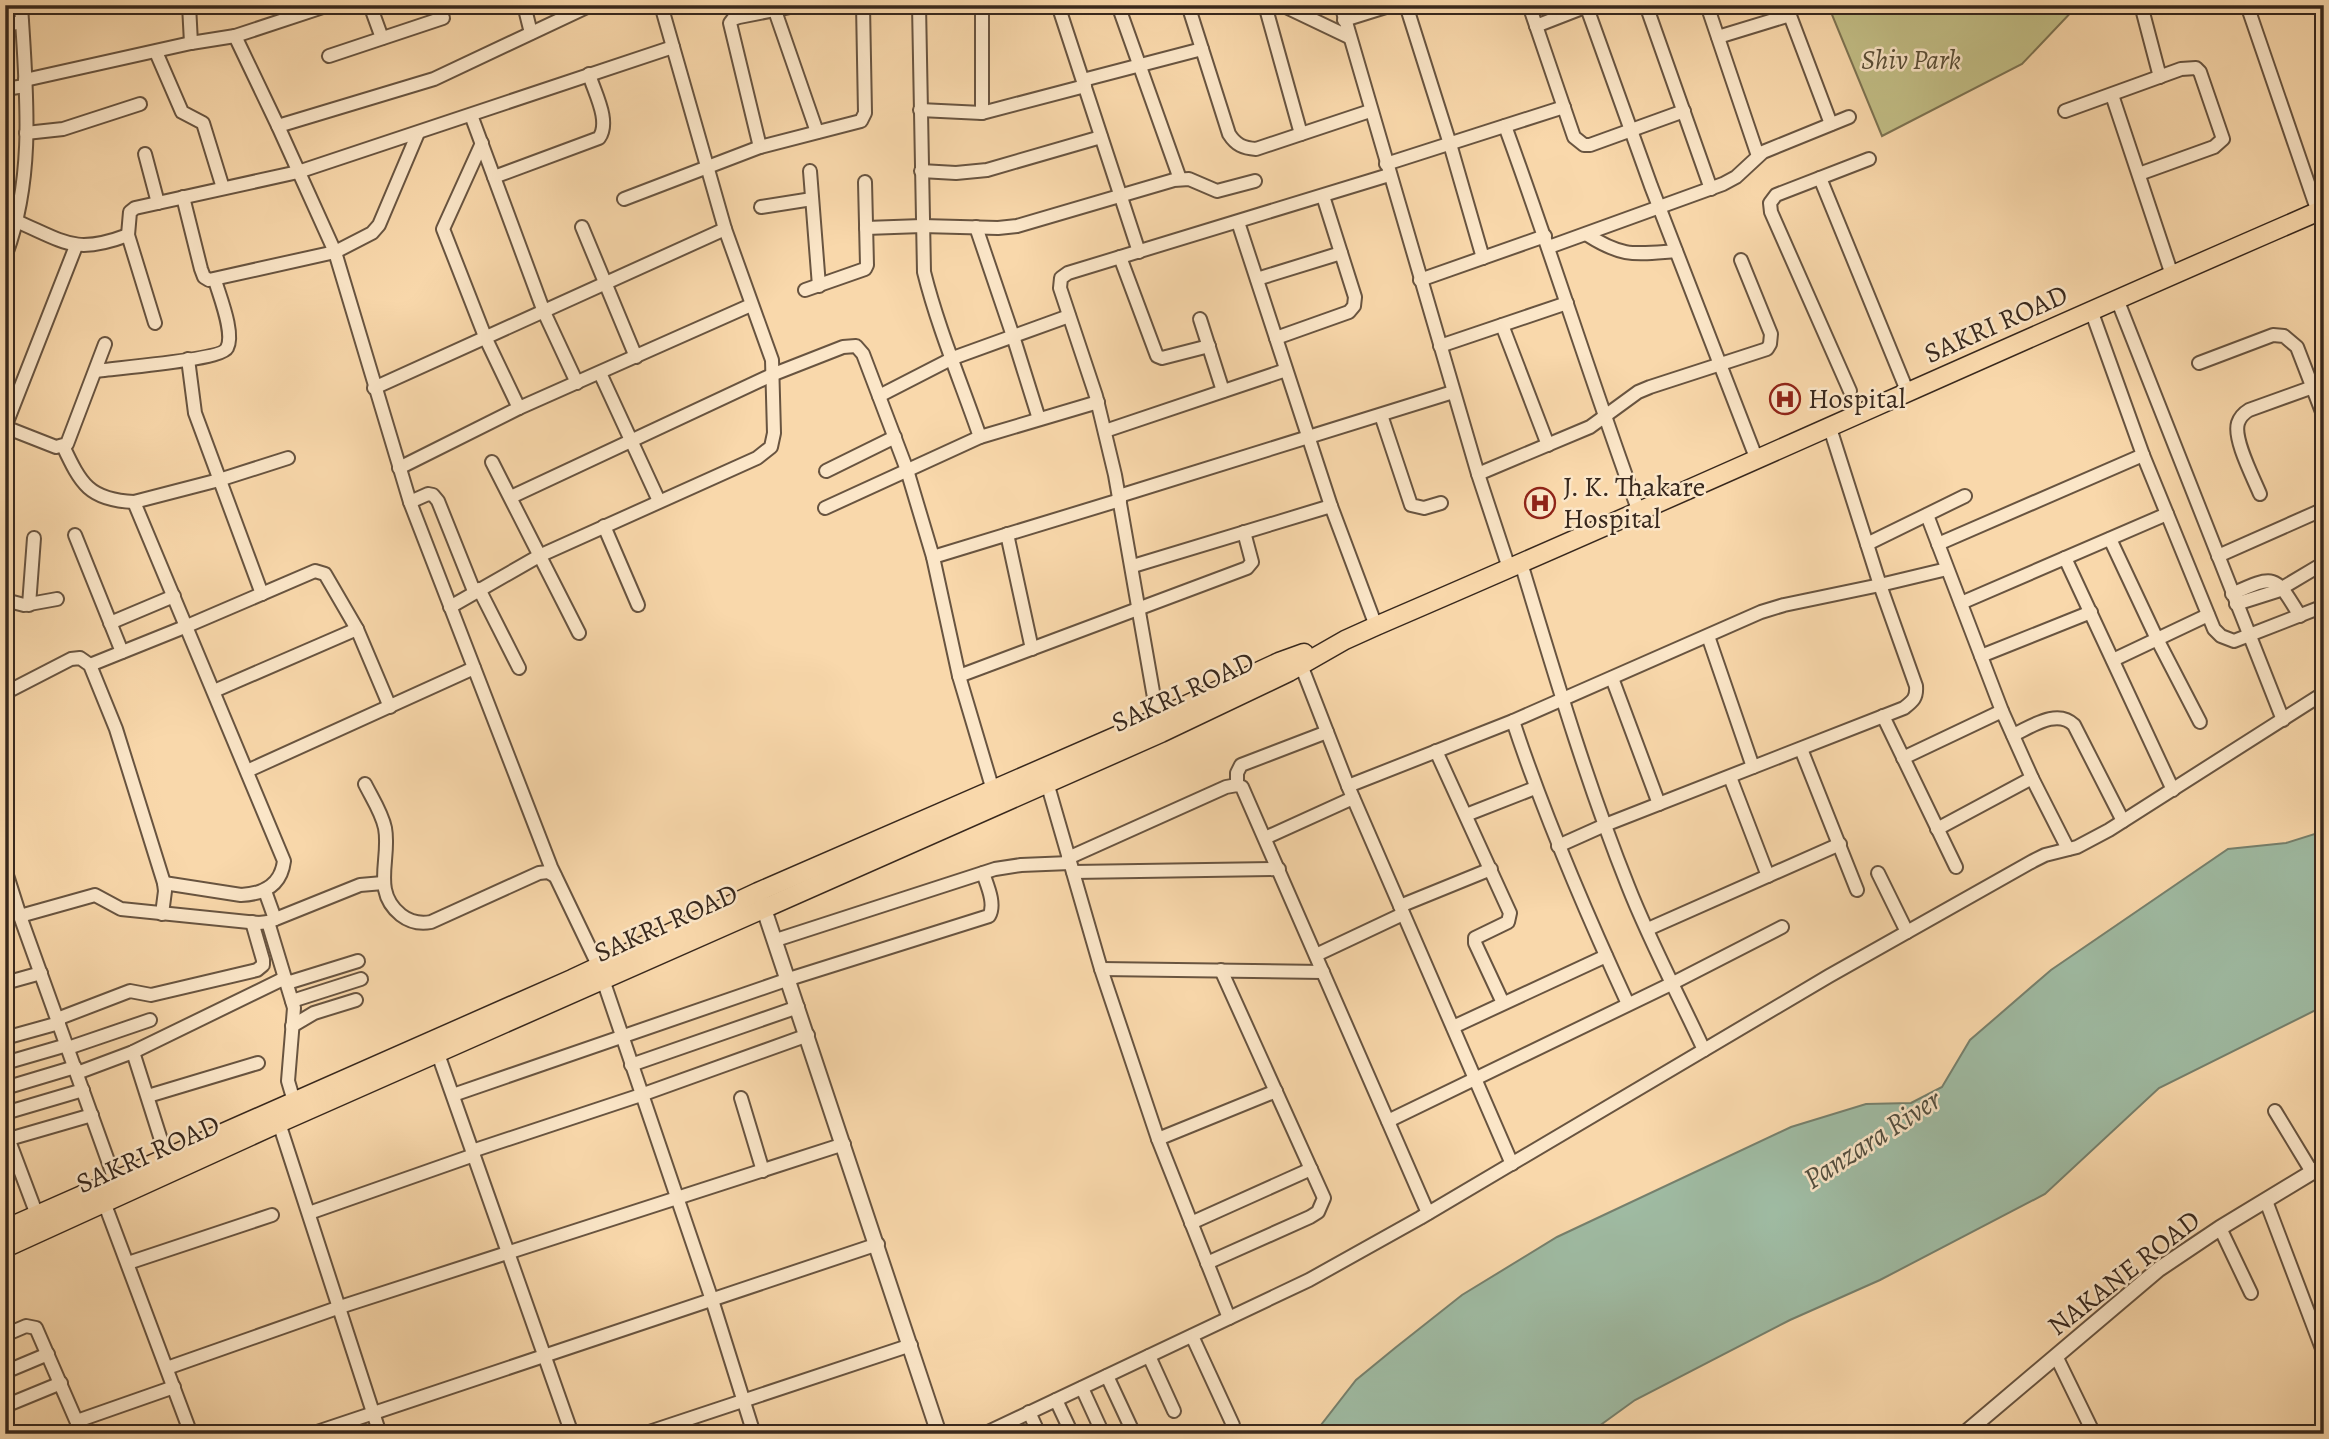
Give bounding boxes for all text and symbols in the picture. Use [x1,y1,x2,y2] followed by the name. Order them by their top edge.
[1861,41,1961,79] park label: Shiv Park
[1918,275,2074,373] street label: SAKRI ROAD
[1808,380,1906,418] place label: Hospital
[1768,382,1802,416] hospital icon: Hospital
[1563,468,1705,538] place label: J. K. Thakare Hospital
[1523,486,1557,520] hospital icon: J. K. Thakare Hospital
[1105,642,1261,742] street label: SAKRI ROAD
[588,874,744,972] street label: SAKRI ROAD
[1796,1079,1950,1198] water label: Panzara River
[70,1105,226,1203] street label: SAKRI ROAD
[2040,1201,2208,1345] street label: NAKANE ROAD

